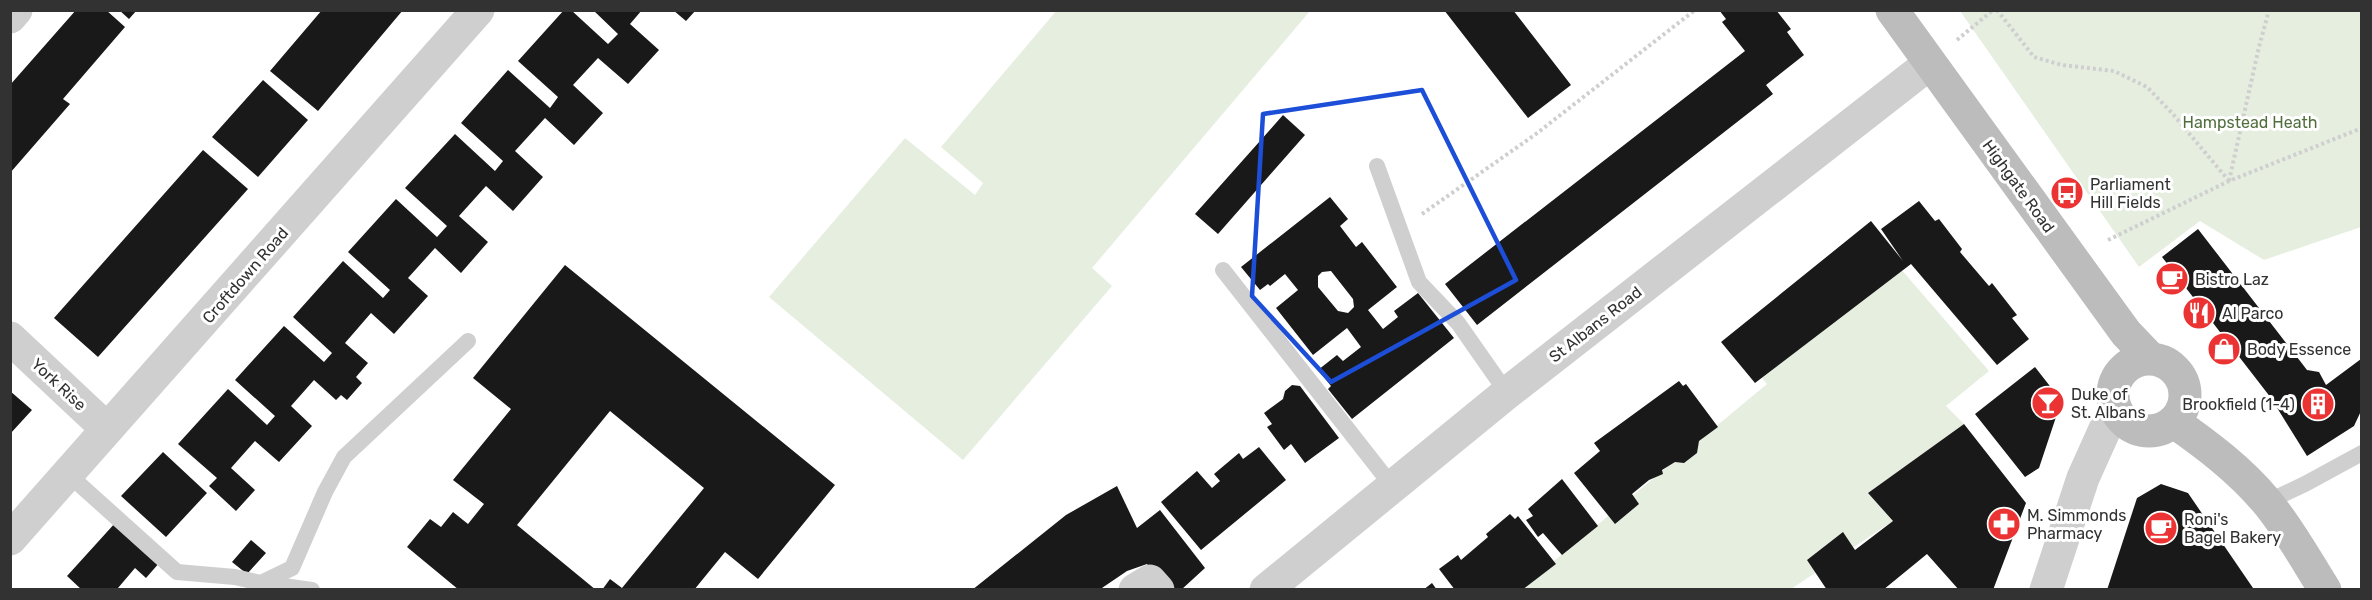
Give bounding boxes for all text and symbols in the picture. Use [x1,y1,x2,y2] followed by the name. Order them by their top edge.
[2183,113,2317,132] park label: Hampstead Heath
[1979,136,2059,236] street label: Highgate Road
[2049,175,2085,211] bus stop icon: Parliament Hill Fields
[2090,175,2171,212] place label: Parliament Hill Fields
[199,223,292,327] street label: Croftdown Road
[2154,261,2190,297] cafe icon: Bistro Laz
[2195,270,2269,289] place label: Bistro Laz
[1545,282,1645,366] street label: St Albans Road
[2181,295,2217,331] restaurant icon: Al Parco
[2222,304,2283,323] place label: Al Parco
[2206,331,2242,367] shop icon: Body Essence
[2247,340,2351,359] place label: Body Essence
[27,354,90,414] street label: York Rise
[2030,385,2066,421] bar icon: Duke of St. Albans
[2071,385,2146,422] place label: Duke of St. Albans
[2300,386,2336,422] building icon: Brookfield (1-4)
[2182,395,2295,414] place label: Brookfield (1-4)
[1986,506,2022,542] pharmacy icon: M. Simmonds Pharmacy
[2027,506,2126,543] place label: M. Simmonds Pharmacy
[2143,510,2179,546] cafe icon: Roni's Bagel Bakery
[2184,510,2281,547] place label: Roni's Bagel Bakery

